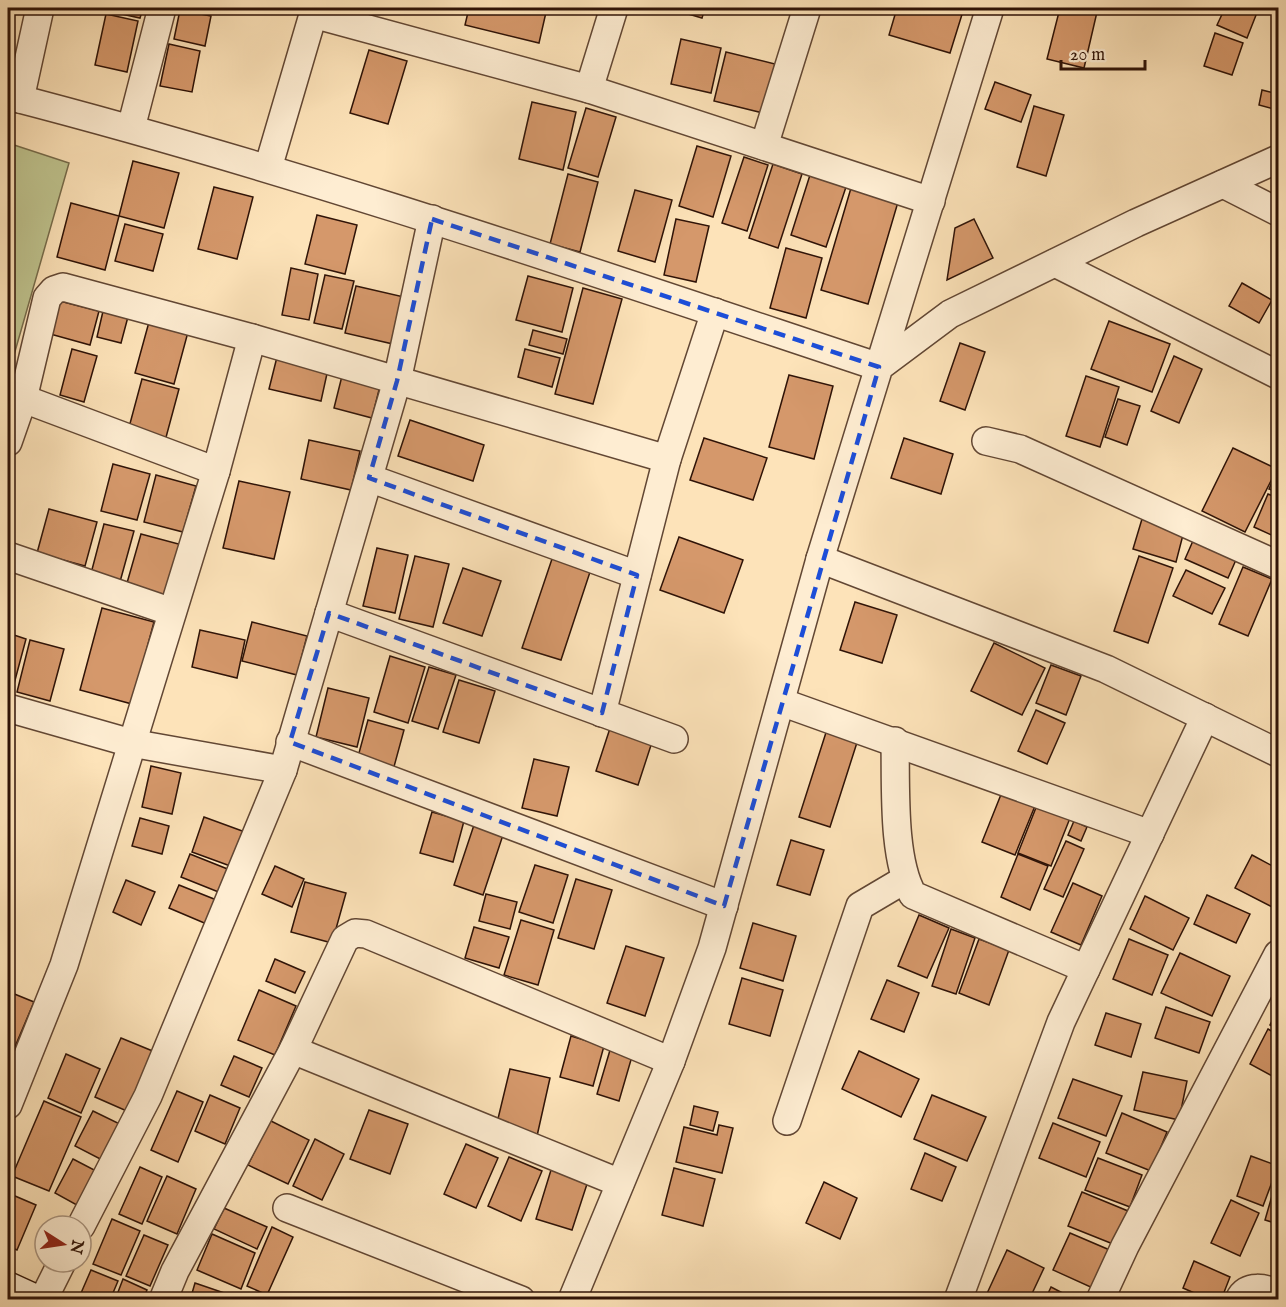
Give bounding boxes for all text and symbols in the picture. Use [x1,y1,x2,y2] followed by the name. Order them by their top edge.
[1061,33,1145,71] scale bar
[1070,44,1105,67] text: 20 m
[33,1214,93,1274] north arrow
[64,1237,87,1256] text: N

